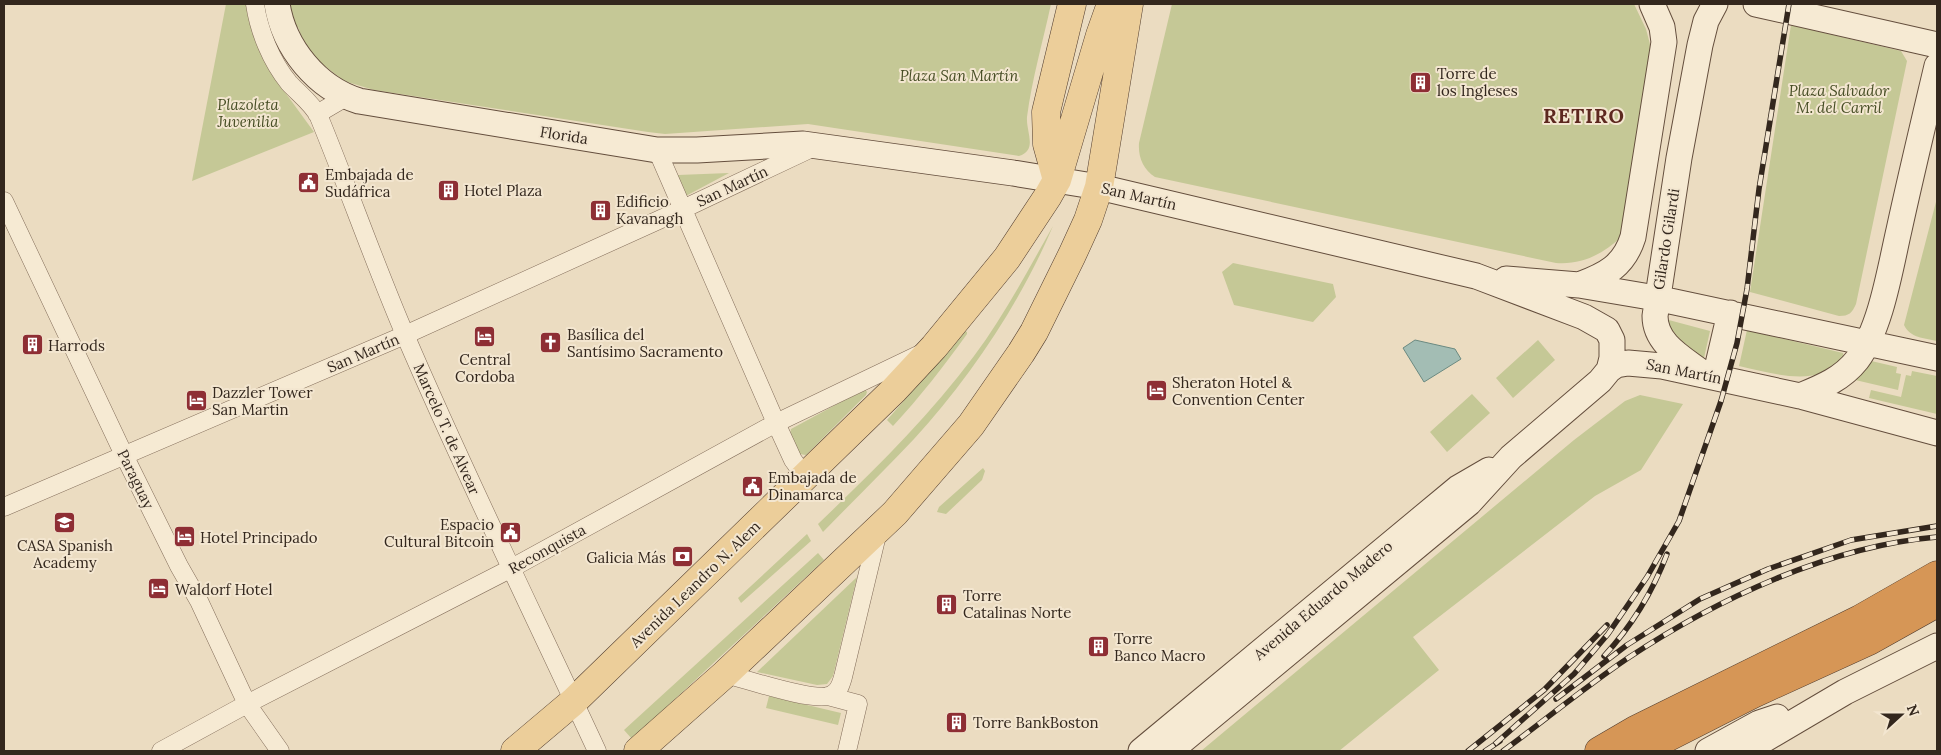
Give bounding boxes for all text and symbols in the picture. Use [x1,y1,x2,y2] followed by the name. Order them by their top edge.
[1437,64,1518,100] place label: Torre de los Ingleses
[900,66,1019,85] park label: Plaza San Martín
[1409,70,1433,94] building icon: Torre de los Ingleses
[1789,81,1890,117] park label: Plaza Salvador M. del Carril
[217,95,279,131] park label: Plazoleta Juvenilia
[1543,103,1625,128] district label: RETIRO
[539,122,590,148] street label: Florida
[693,161,771,211] street label: San Martín
[325,165,414,201] place label: Embajada de Sudáfrica
[297,171,321,195] public building icon: Embajada de Sudáfrica
[436,178,460,202] building icon: Hotel Plaza
[1100,178,1178,214] street label: San Martín
[464,181,543,200] place label: Hotel Plaza
[1649,187,1683,291] street label: Gilardo Gilardi
[616,192,683,228] place label: Edificio Kavanagh
[588,198,612,222] building icon: Edificio Kavanagh
[473,324,497,348] hotel icon: Central Cordoba
[567,325,723,361] place label: Basílica del Santísimo Sacramento
[324,329,402,377] street label: San Martín
[539,331,563,355] church icon: Basílica del Santísimo Sacramento
[20,333,44,357] building icon: Harrods
[48,336,105,355] place label: Harrods
[455,350,515,386] place label: Central Cordoba
[1645,354,1723,388] street label: San Martín
[410,360,485,498] street label: Marcelo T. de Alvear
[1172,373,1305,409] place label: Sheraton Hotel & Convention Center
[1144,379,1168,403] hotel icon: Sheraton Hotel & Convention Center
[212,383,313,419] place label: Dazzler Tower San Martin
[184,389,208,413] hotel icon: Dazzler Tower San Martin
[114,446,159,512] street label: Paraguay
[768,468,857,504] place label: Embajada de Dinamarca
[740,474,764,498] public building icon: Embajada de Dinamarca
[53,510,77,534] school or university icon: CASA Spanish Academy
[384,515,494,551] place label: Espacio Cultural Bitcoin
[625,517,764,652] street label: Avenida Leandro N. Alem
[505,520,589,578] street label: Reconquista
[498,521,522,545] public building icon: Espacio Cultural Bitcoin
[172,525,196,549] hotel icon: Hotel Principado
[200,528,318,547] place label: Hotel Principado
[17,536,113,572] place label: CASA Spanish Academy
[1249,536,1397,664] street label: Avenida Eduardo Madero
[670,545,694,569] bank icon: Galicia Más
[586,548,666,567] place label: Galicia Más
[147,577,171,601] hotel icon: Waldorf Hotel
[175,580,273,599] place label: Waldorf Hotel
[963,586,1071,622] place label: Torre Catalinas Norte
[935,592,959,616] building icon: Torre Catalinas Norte
[1114,629,1206,665] place label: Torre Banco Macro
[1086,635,1110,659] building icon: Torre Banco Macro
[1876,690,1926,740] north arrow
[1903,702,1924,719] text: N
[945,710,969,734] building icon: Torre BankBoston
[973,713,1099,732] place label: Torre BankBoston

